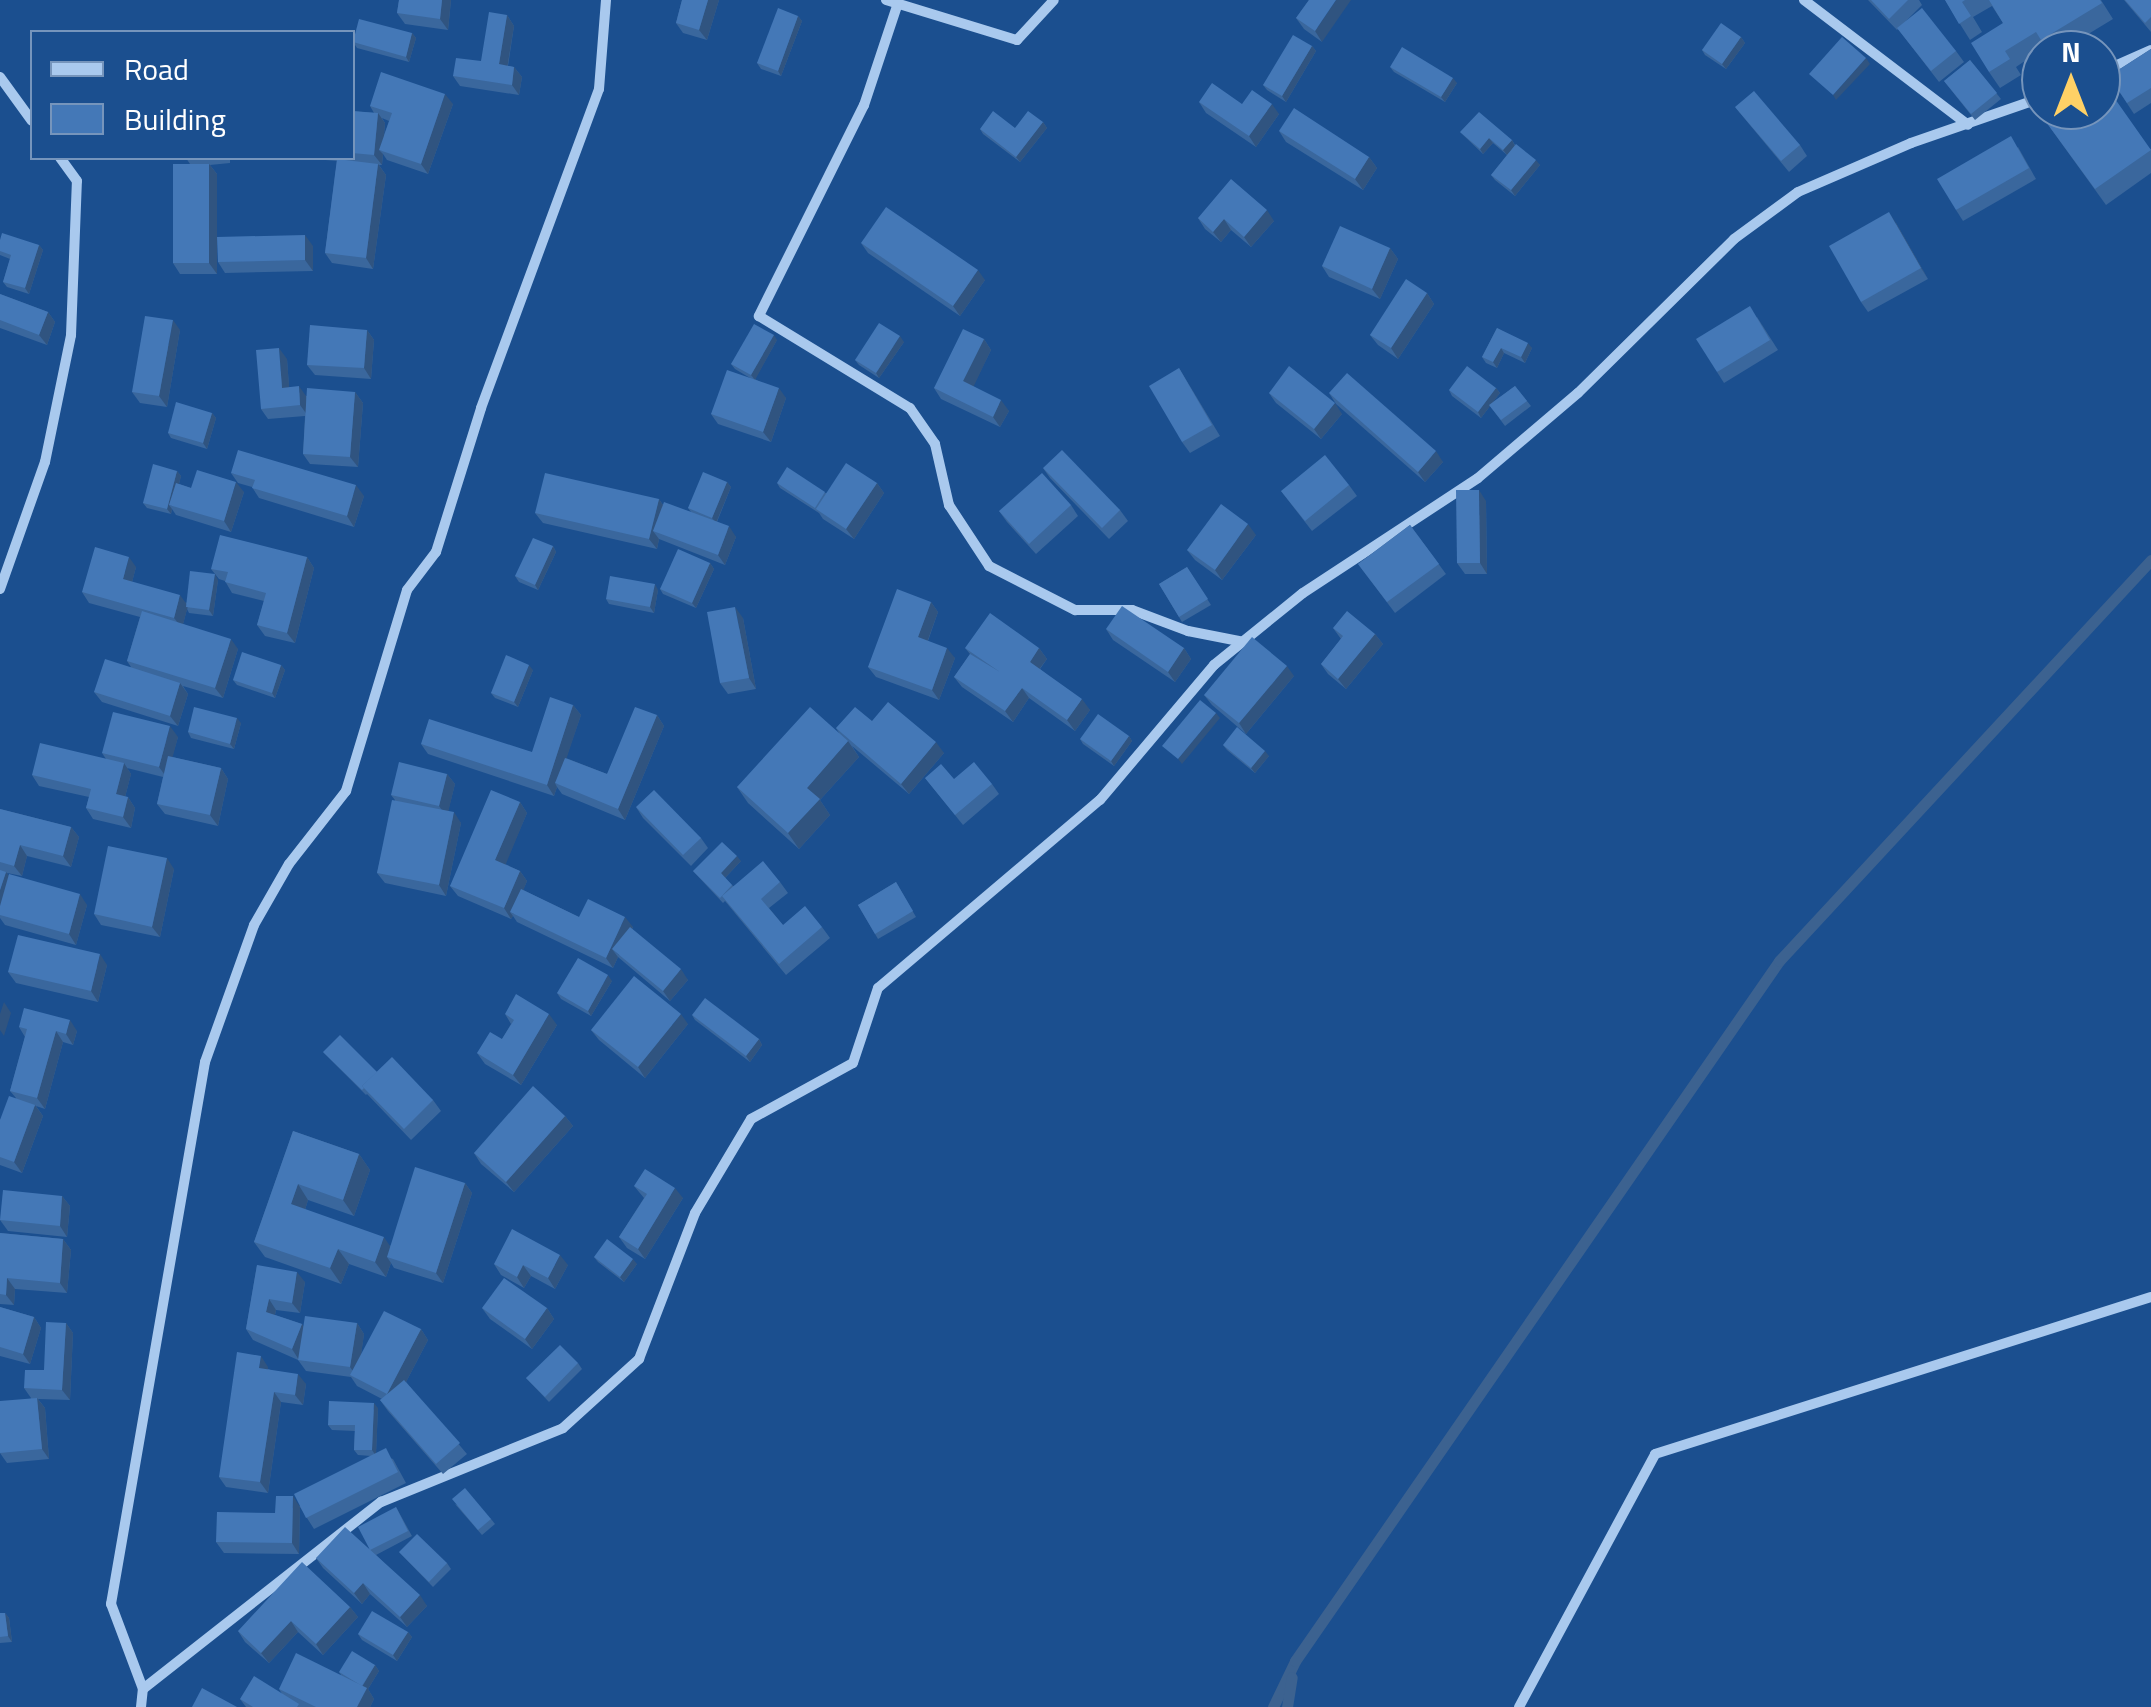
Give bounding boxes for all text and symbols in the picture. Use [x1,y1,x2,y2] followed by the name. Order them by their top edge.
[30,30,355,160] legend
[2021,30,2121,130] north arrow
[2061,30,2081,73] text: N
[124,46,189,92] text: Road
[124,96,226,142] text: Building

